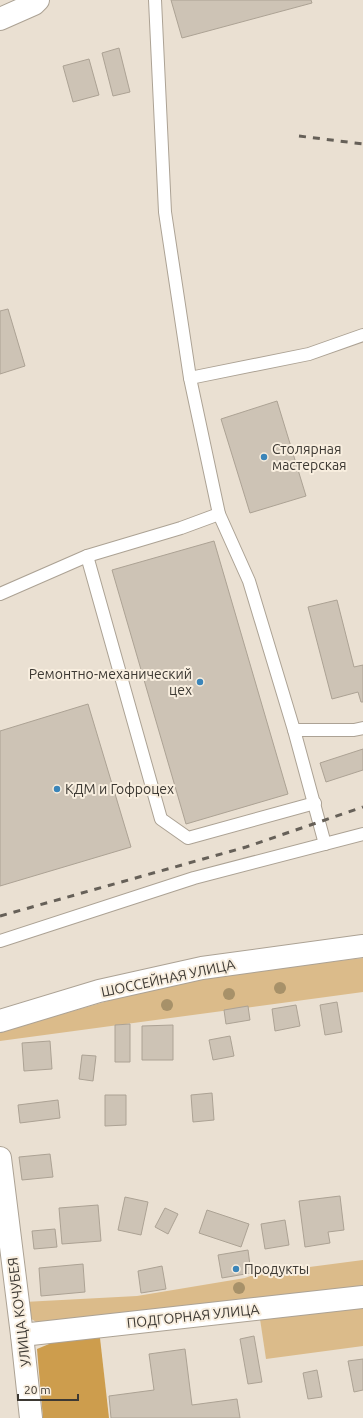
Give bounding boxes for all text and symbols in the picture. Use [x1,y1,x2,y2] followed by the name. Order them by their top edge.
[272,441,347,473] place label: Столярная мастерская
[259,452,269,462] marker: Столярная мастерская
[29,666,192,698] place label: Ремонтно-механический цех
[195,677,205,687] marker: Ремонтно-механический цех
[65,781,174,797] place label: КДМ и Гофроцех
[52,784,62,794] marker: КДМ и Гофроцех
[99,955,236,1000] street label: ШОССЕЙНАЯ УЛИЦА
[4,1256,34,1368] street label: УЛИЦА КОЧУБЕЯ
[244,1261,309,1277] place label: Продукты
[231,1264,241,1274] marker: Продукты
[126,1301,260,1331] street label: ПОДГОРНАЯ УЛИЦА
[18,1376,78,1402] scale bar
[24,1383,51,1396] text: 20 m

